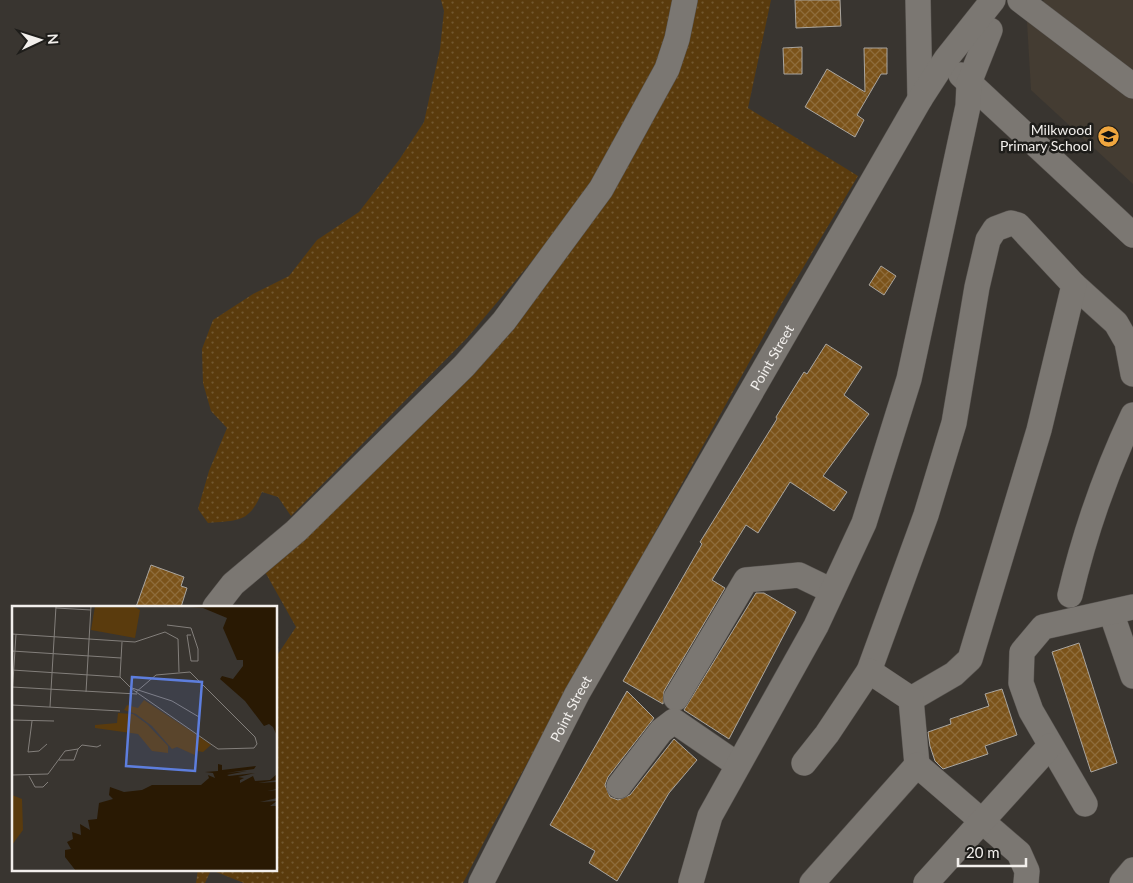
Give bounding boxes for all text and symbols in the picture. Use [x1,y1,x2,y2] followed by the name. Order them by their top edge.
[15,15,65,65] north arrow
[45,33,62,45] text: N
[1000,121,1092,154] place label: Milkwood Primary School
[1096,125,1120,149] school or university icon: Milkwood Primary School
[746,321,797,393] street label: Point Street
[12,606,278,870] inset map
[546,672,595,744] street label: Point Street
[958,836,1026,868] scale bar
[966,843,1000,861] text: 20 m

